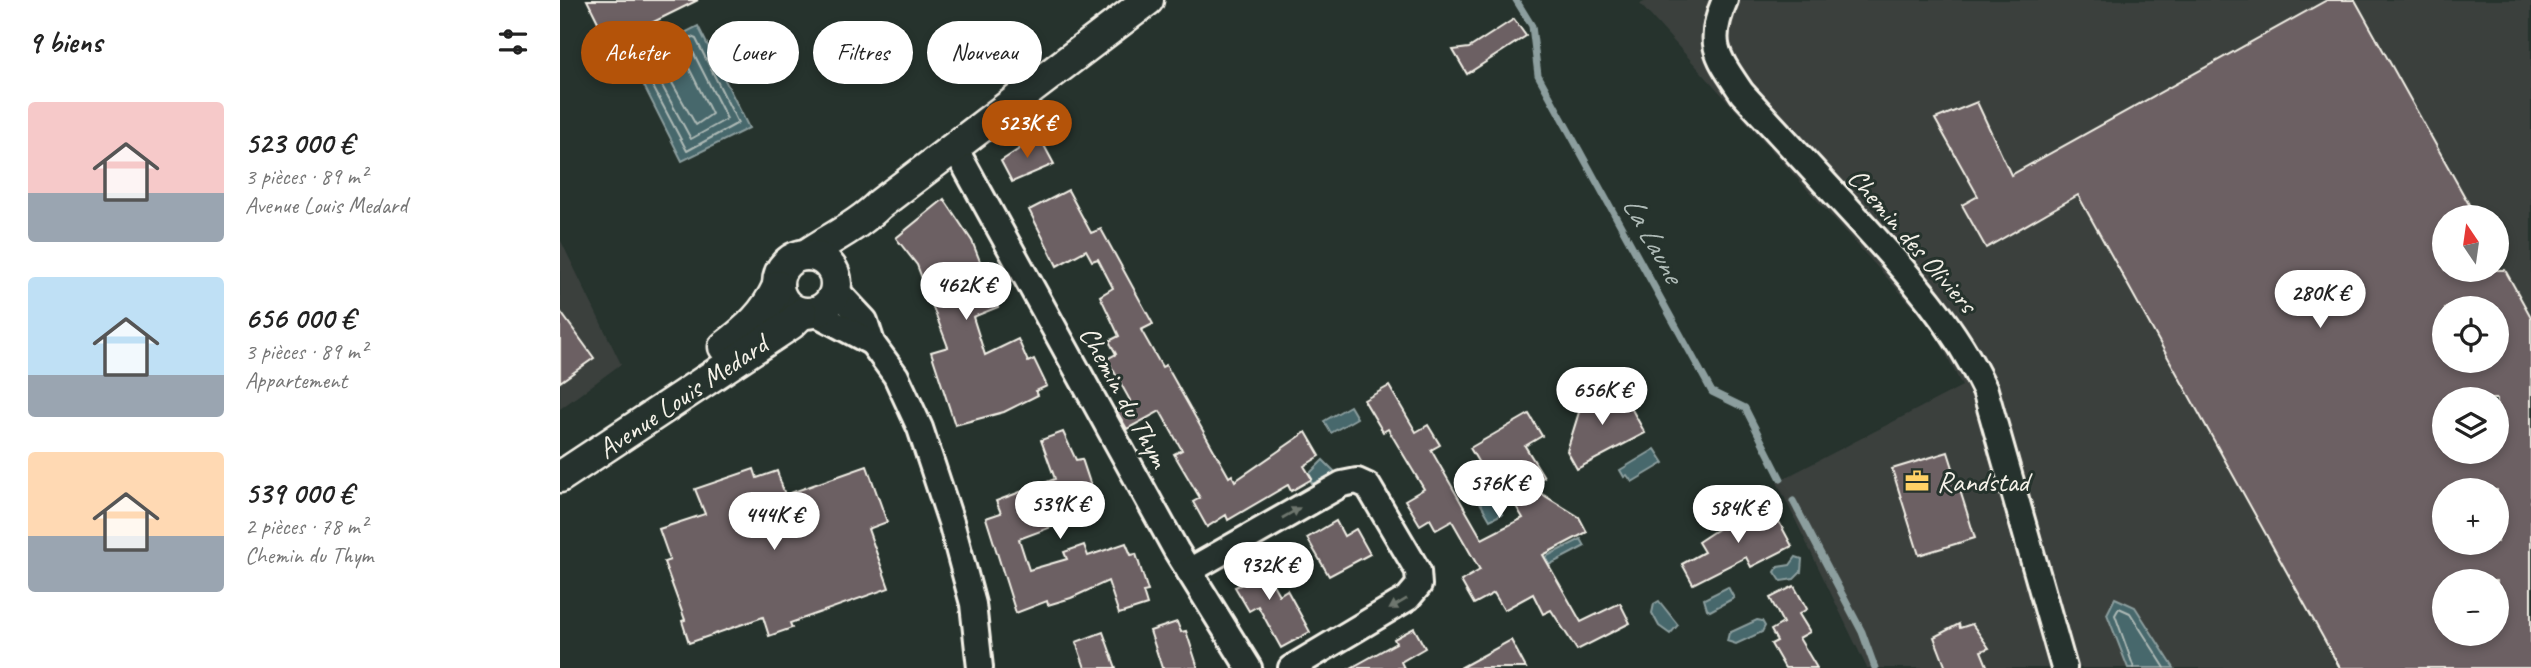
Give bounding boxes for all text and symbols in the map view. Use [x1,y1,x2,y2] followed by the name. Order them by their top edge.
[581,21,693,84] chip: Acheter
[707,21,799,84] chip: Louer
[813,21,913,84] chip: Filtres
[927,21,1042,84] chip: Nouveau
[28,23,102,61] text: 9 biens
[494,23,532,61] icon: filters
[970,100,1084,160] pin: 523K €
[998,108,1056,137] text: 523K €
[245,124,354,162] text: 523 000 €
[84,130,168,214] icon: home
[1840,161,1987,322] street label: Chemin des Oliviers
[245,162,367,191] text: 3 pièces · 89 m²
[1614,189,1694,292] water label: La Laune
[245,191,407,220] text: Avenue Louis Medard
[2432,205,2510,282] north arrow
[2432,205,2509,646] map controls
[909,262,1023,322] pin: 462K €
[936,270,996,299] text: 462K €
[2263,270,2377,330] pin: 280K €
[2291,278,2349,307] text: 280K €
[2432,296,2509,373] button: locate
[245,299,355,337] text: 656 000 €
[84,305,168,389] icon: home
[1071,320,1179,475] street label: Chemin du Thym
[591,324,777,466] street label: Avenue Louis Medard
[245,337,367,366] text: 3 pièces · 89 m²
[245,366,347,395] text: Appartement
[1545,368,1659,427] pin: 656K €
[1572,375,1632,404] text: 656K €
[2432,387,2509,464] button: layers
[1442,461,1556,520] pin: 576K €
[1937,464,2033,499] place label: Randstad
[1903,467,1931,495] office icon: Randstad
[1470,468,1528,497] text: 576K €
[245,474,353,512] text: 539 000 €
[2432,478,2509,555] button: +
[84,480,168,564] icon: home
[1003,482,1117,541] pin: 539K €
[1681,486,1795,545] pin: 584K €
[1031,489,1089,518] text: 539K €
[717,492,831,552] pin: 444K €
[1709,493,1767,522] text: 584K €
[745,500,803,529] text: 444K €
[1282,506,1301,519] one-way arrow
[245,512,367,541] text: 2 pièces · 78 m²
[245,541,373,570] text: Chemin du Thym
[1212,542,1326,602] pin: 932K €
[1240,550,1298,579] text: 932K €
[2432,569,2509,646] button: −
[1388,598,1407,611] one-way arrow

